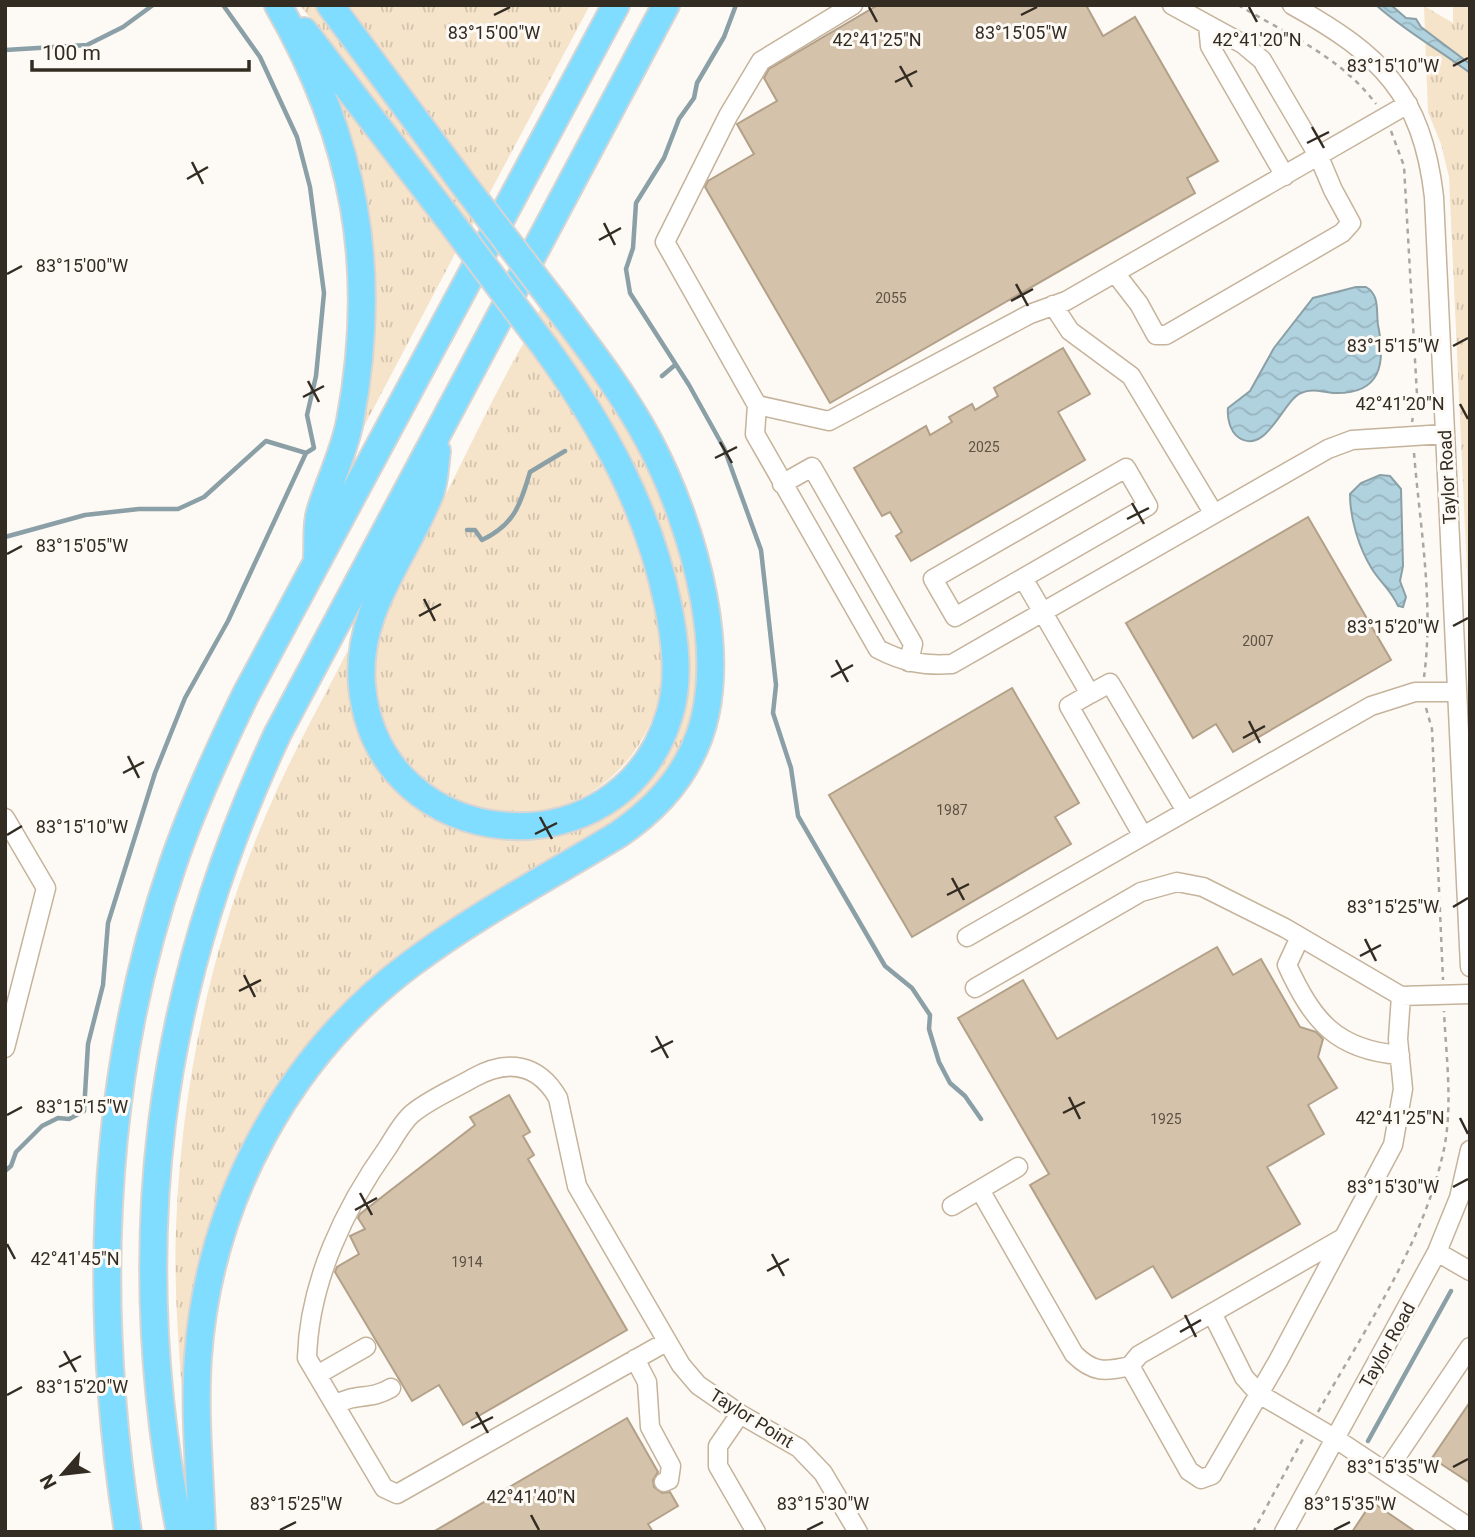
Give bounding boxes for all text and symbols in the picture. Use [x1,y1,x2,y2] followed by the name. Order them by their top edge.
[448,22,540,43] text: 83°15'00"W
[975,22,1067,43] text: 83°15'05"W
[32,28,248,72] scale bar
[832,29,922,50] text: 42°41'25"N
[1212,29,1302,50] text: 42°41'20"N
[42,41,101,65] text: 100 m
[1347,55,1439,76] text: 83°15'10"W
[36,255,128,276] text: 83°15'00"W
[875,290,907,306] house number: 2055
[1347,335,1439,356] text: 83°15'15"W
[1355,393,1445,414] text: 42°41'20"N
[1434,429,1460,525] street label: Taylor Road
[968,439,1000,455] house number: 2025
[36,535,128,556] text: 83°15'05"W
[1347,616,1439,637] text: 83°15'20"W
[1242,633,1274,649] house number: 2007
[936,802,968,818] house number: 1987
[36,816,128,837] text: 83°15'10"W
[1347,896,1439,917] text: 83°15'25"W
[36,1096,128,1117] text: 83°15'15"W
[1355,1107,1445,1128] text: 42°41'25"N
[1150,1111,1182,1127] house number: 1925
[1347,1176,1439,1197] text: 83°15'30"W
[30,1248,120,1269] text: 42°41'45"N
[451,1254,483,1270] house number: 1914
[1355,1299,1419,1391] street label: Taylor Road
[36,1376,128,1397] text: 83°15'20"W
[706,1384,798,1452] street label: Taylor Point
[28,1439,98,1509] north arrow
[1347,1456,1439,1477] text: 83°15'35"W
[35,1470,62,1493] text: N
[486,1486,576,1507] text: 42°41'40"N
[250,1493,342,1514] text: 83°15'25"W
[777,1493,869,1514] text: 83°15'30"W
[1304,1493,1396,1514] text: 83°15'35"W

